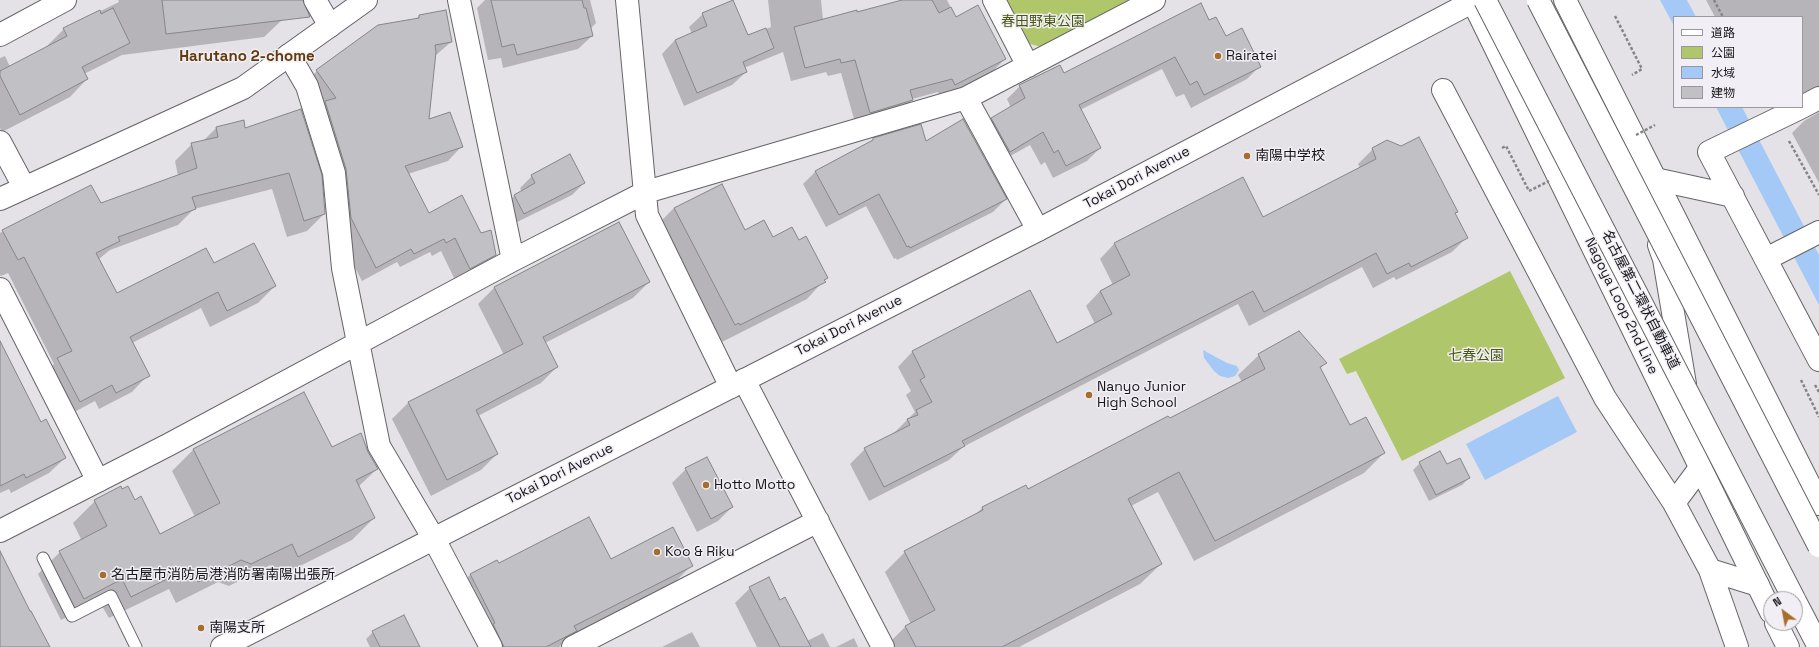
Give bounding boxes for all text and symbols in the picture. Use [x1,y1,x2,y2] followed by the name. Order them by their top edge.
[1001,14,1085,30] park label: 春田野東公園
[1673,16,1803,108] legend
[1711,25,1735,41] text: 道路
[1711,45,1735,61] text: 公園
[179,48,315,66] district label: Harutano 2-chome
[1226,48,1277,64] place label: Rairatei
[1213,51,1223,61] marker: Rairatei
[1711,65,1735,81] text: 水域
[1711,85,1735,101] text: 建物
[1081,143,1193,213] street label: Tokai Dori Avenue
[1255,148,1325,164] place label: 南陽中学校
[1242,151,1252,161] marker: 南陽中学校
[1598,228,1682,372] street label: 名古屋第二環状自動車道
[1581,235,1661,377] street label: Nagoya Loop 2nd Line
[793,292,905,360] street label: Tokai Dori Avenue
[1448,348,1504,364] park label: 七春公園
[1097,379,1186,412] place label: Nanyo Junior High School
[1084,390,1094,400] marker: Nanyo Junior High School
[504,440,616,508] street label: Tokai Dori Avenue
[714,477,795,493] place label: Hotto Motto
[701,480,711,490] marker: Hotto Motto
[665,544,735,560] place label: Koo & Riku
[652,547,662,557] marker: Koo & Riku
[111,567,335,583] place label: 名古屋市消防局港消防署南陽出張所
[98,570,108,580] marker: 名古屋市消防局港消防署南陽出張所
[1763,591,1803,631] north arrow
[1770,594,1784,610] text: N
[209,620,265,636] place label: 南陽支所
[196,623,206,633] marker: 南陽支所

